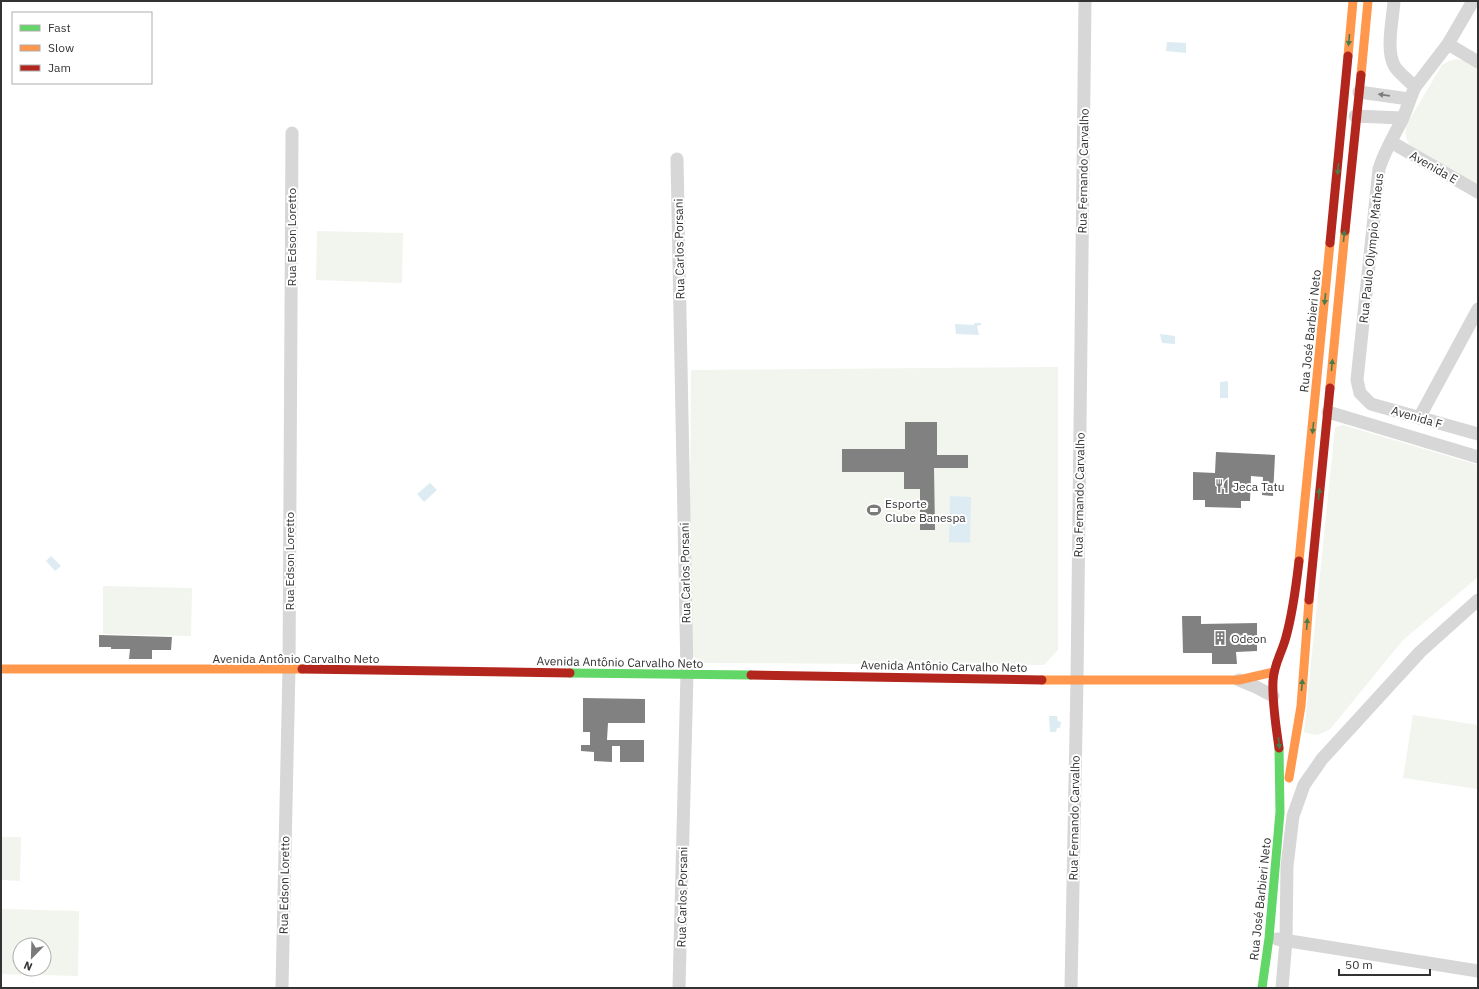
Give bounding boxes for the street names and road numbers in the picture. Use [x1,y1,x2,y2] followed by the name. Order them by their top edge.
[1074,108,1092,234] street label: Rua Fernando Carvalho
[1407,147,1461,187] street label: Avenida E
[1356,172,1386,324] street label: Rua Paulo Olympio Matheus
[284,188,299,286] street label: Rua Edson Loretto
[671,198,687,300] street label: Rua Carlos Porsani
[1296,269,1324,393] street label: Rua José Barbieri Neto
[1390,403,1445,432] street label: Avenida F
[1070,432,1088,558] street label: Rua Fernando Carvalho
[282,512,297,610] street label: Rua Edson Loretto
[677,522,693,624] street label: Rua Carlos Porsani
[213,651,380,666] street label: Avenida Antônio Carvalho Neto
[536,653,704,671] street label: Avenida Antônio Carvalho Neto
[860,657,1028,675] street label: Avenida Antônio Carvalho Neto
[1065,755,1083,881] street label: Rua Fernando Carvalho
[276,835,292,934] street label: Rua Edson Loretto
[1246,837,1274,961] street label: Rua José Barbieri Neto
[674,846,690,948] street label: Rua Carlos Porsani

